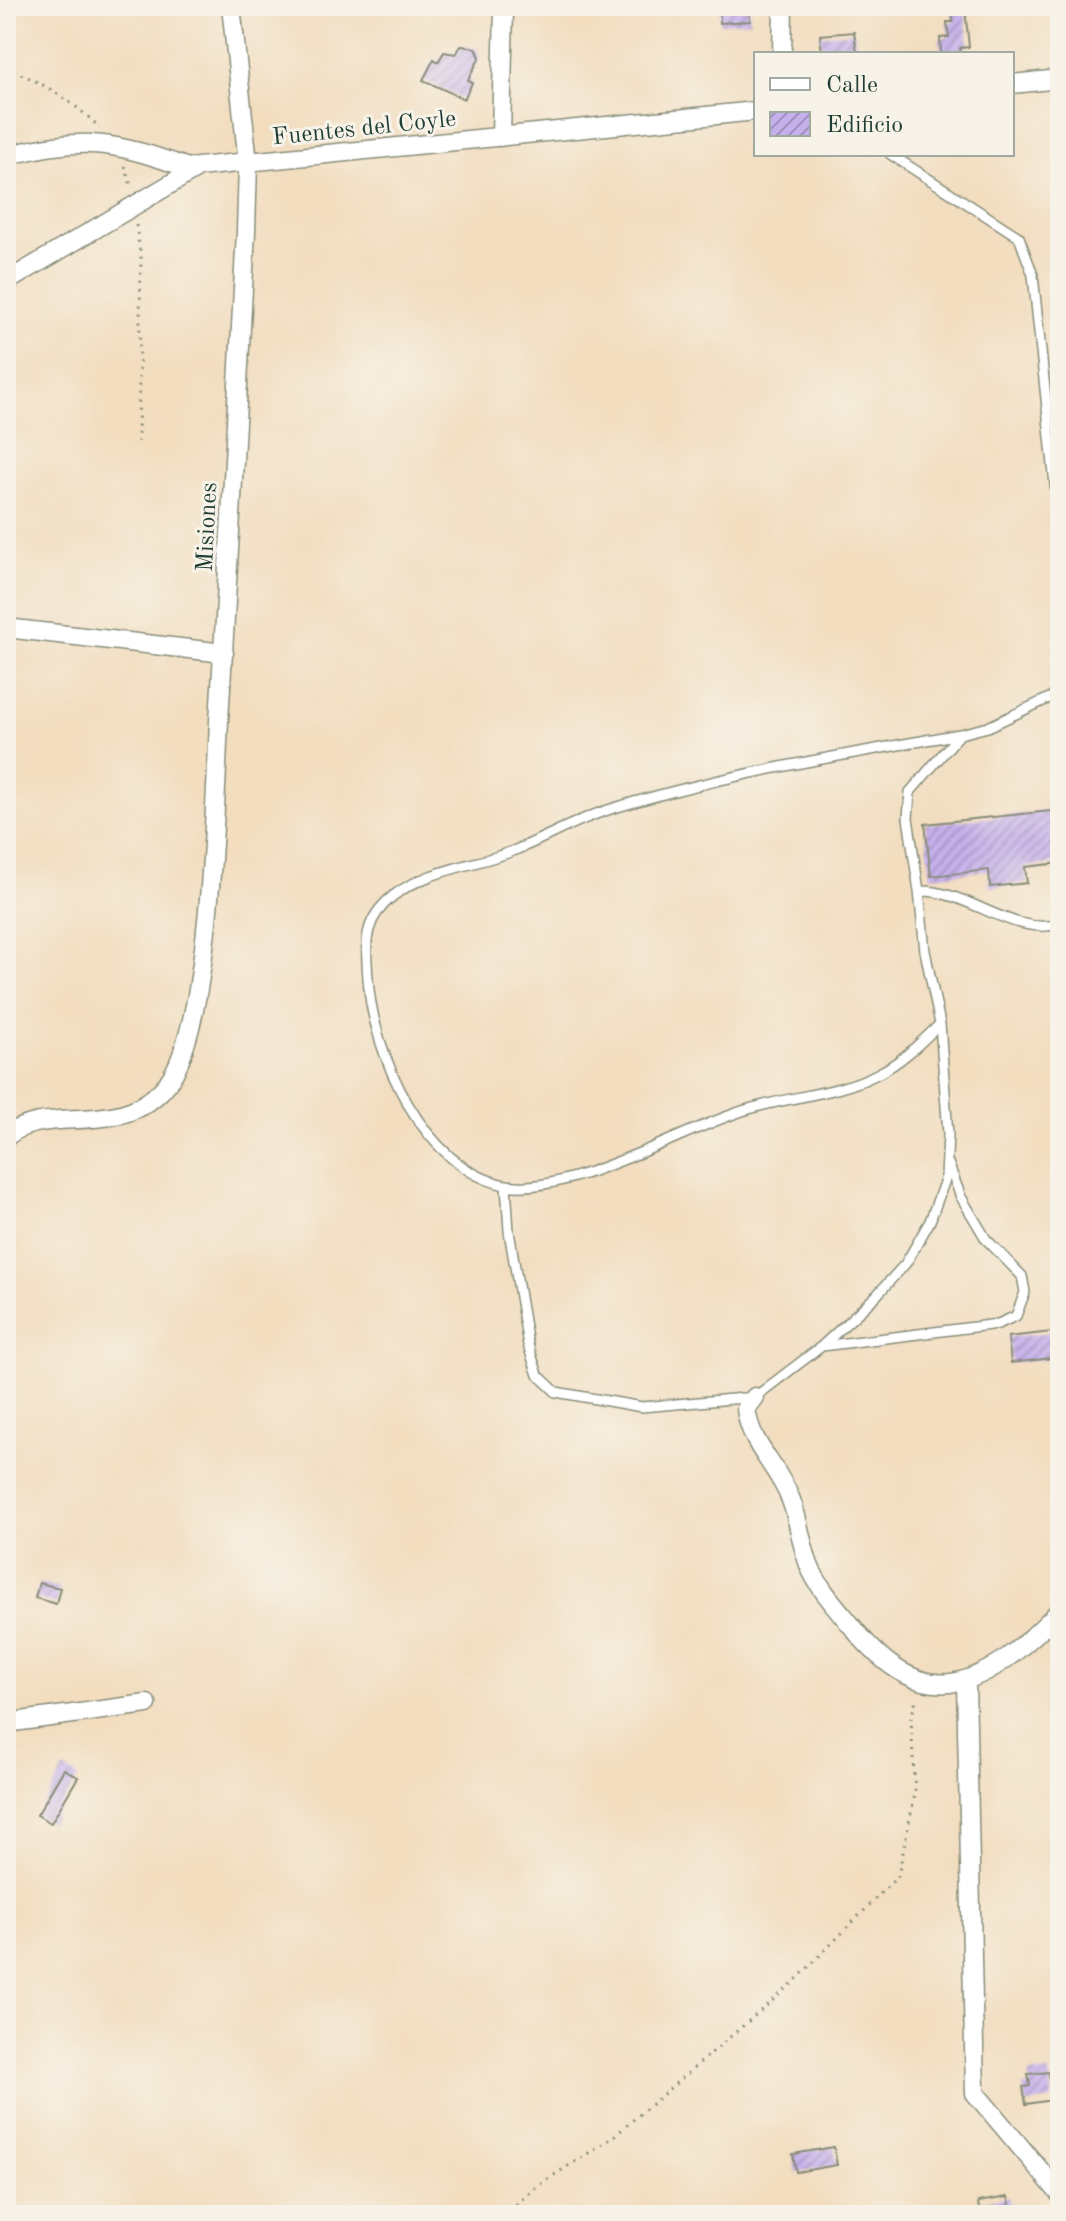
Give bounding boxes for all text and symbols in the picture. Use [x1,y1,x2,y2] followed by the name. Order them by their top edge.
[754,52,1014,156] legend
[826,74,878,98] text: Calle
[271,107,457,151] street label: Fuentes del Coyle
[826,114,903,138] text: Edificio
[194,482,222,573] street label: Misiones

